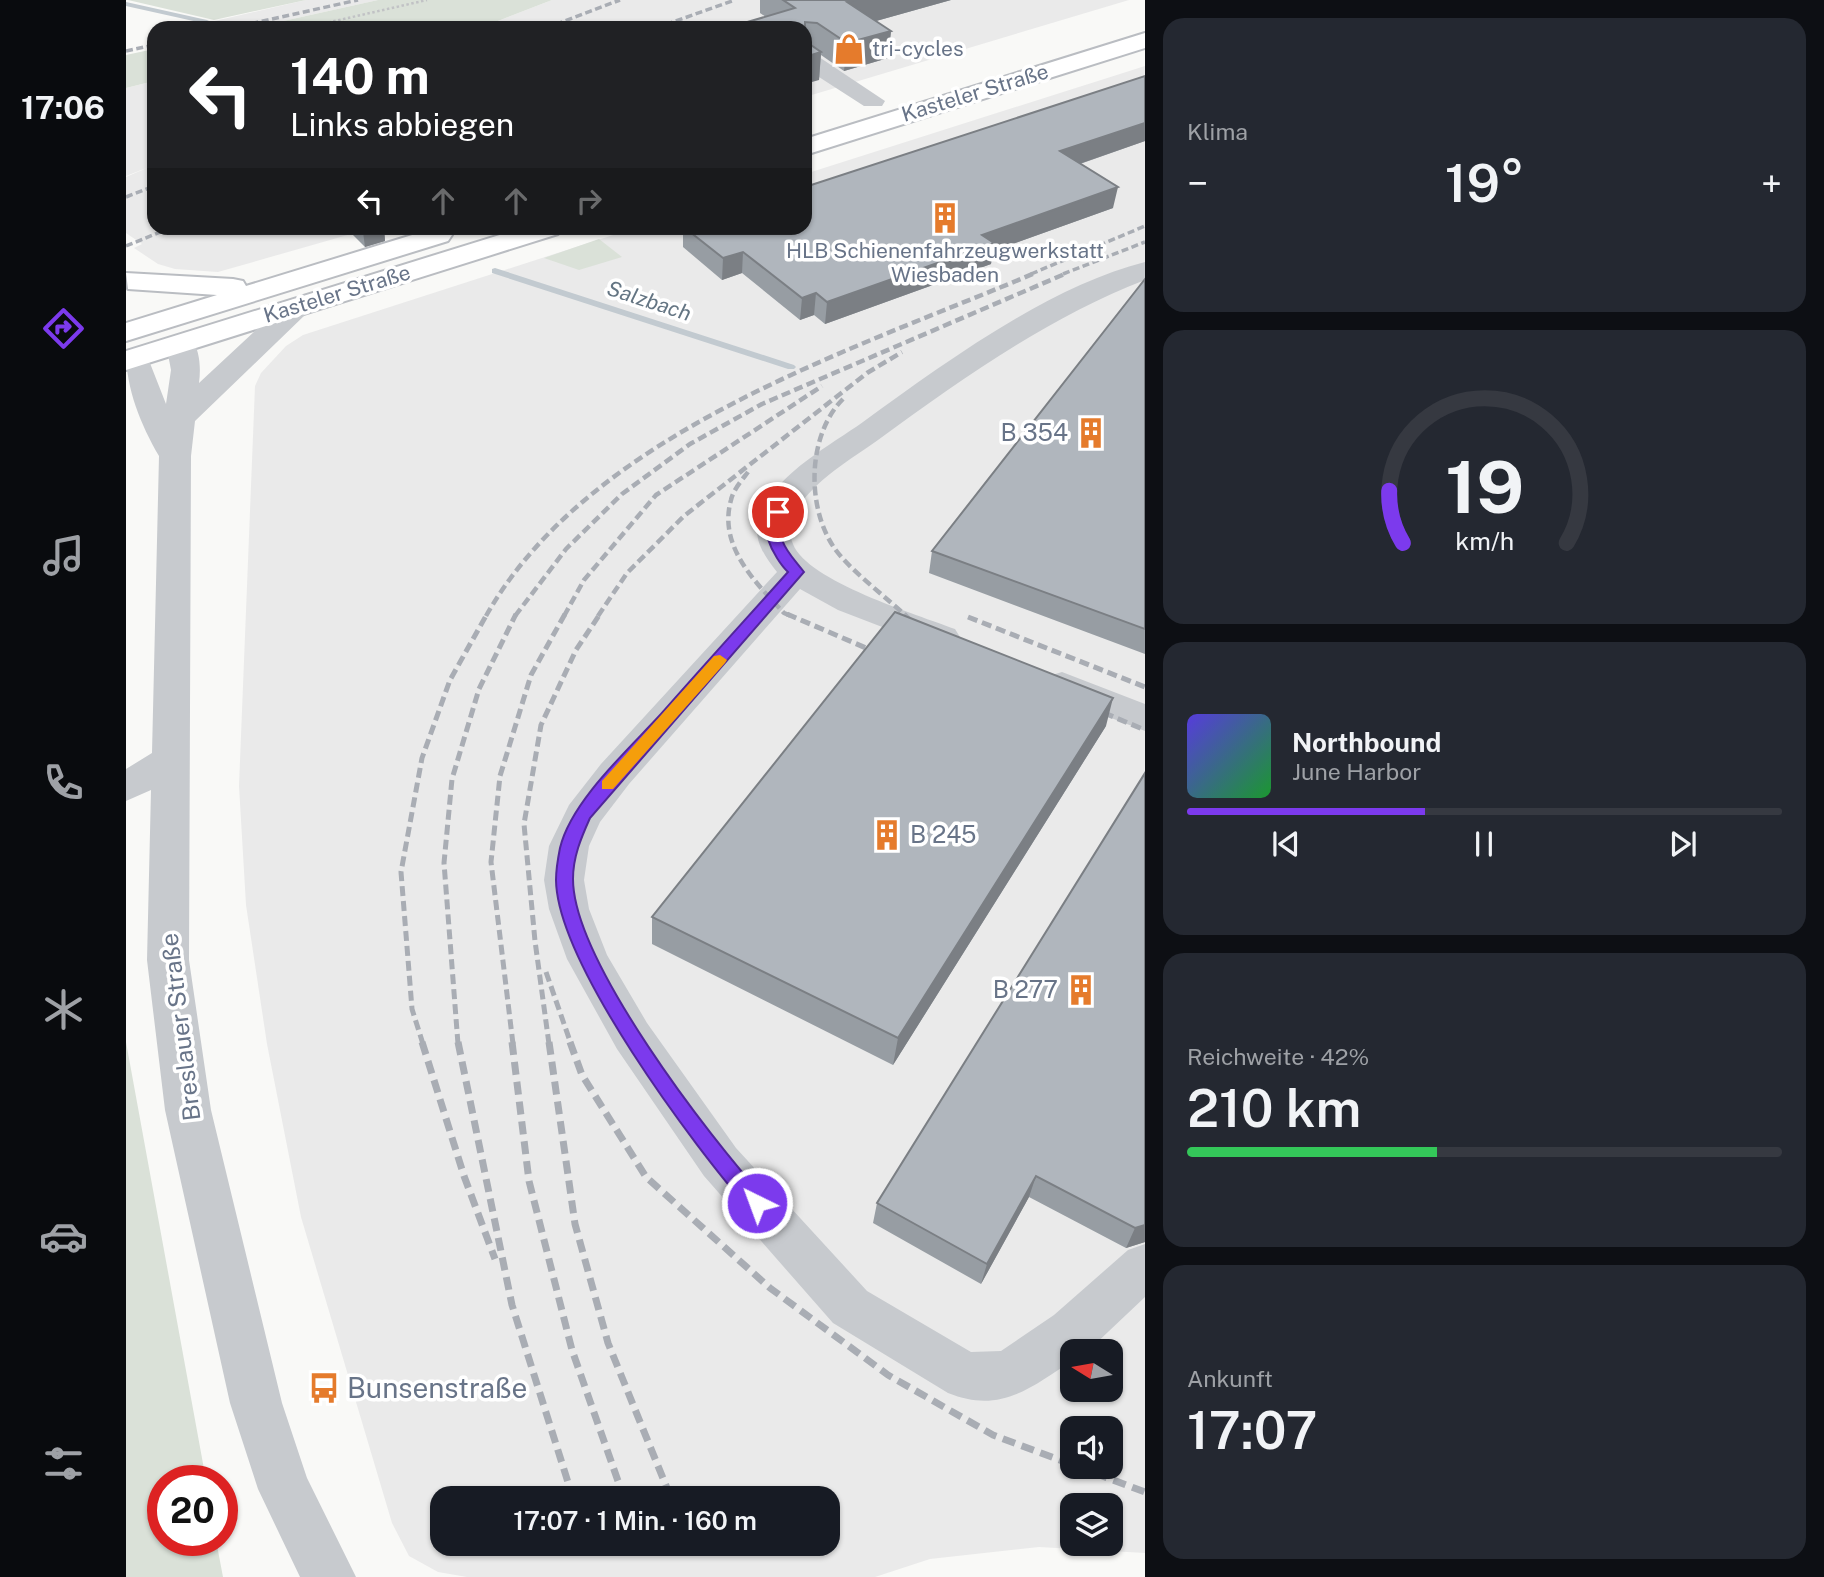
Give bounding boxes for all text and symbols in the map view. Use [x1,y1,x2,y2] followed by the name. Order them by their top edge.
[832,32,866,66] shop icon: tri-cycles
[872,36,964,61] place label: tri-cycles
[290,47,430,105] text: 140 m
[175,49,266,140] icon: left
[898,58,1051,127] street label: Kasteler Straße
[21,89,105,126] text: 17:06
[290,106,514,143] text: Links abbiegen
[1187,118,1248,145] text: Klima
[1445,153,1524,214] text: 19°
[1187,161,1208,206] text: −
[1761,161,1782,206] text: +
[351,182,389,220] icon: left
[424,182,462,220] icon: ahead
[497,182,535,220] icon: ahead
[570,182,608,220] icon: right
[928,201,962,235] building icon: HLB Schienenfahrzeugwerkstatt Wiesbaden
[786,238,1104,287] place label: HLB Schienenfahrzeugwerkstatt Wiesbaden
[260,259,413,328] street label: Kasteler Straße
[604,275,694,326] water label: Salzbach
[39,304,88,353] icon: directions
[1074,416,1108,450] building icon: B 354
[1000,418,1068,446] place label: B 354
[1445,444,1524,529] text: 19
[748,482,808,542] pin
[759,493,797,531] icon: arrive
[1455,525,1514,555] text: km/h
[39,531,88,580] icon: music
[1292,727,1441,758] text: Northbound
[39,758,88,807] icon: phone
[1292,758,1421,785] text: June Harbor
[870,818,904,852] building icon: B 245
[910,820,976,848] place label: B 245
[1267,825,1305,863] icon: previous
[1465,825,1503,863] icon: pause
[1664,825,1702,863] icon: next
[155,932,205,1123] street label: Breslauer Straße
[1064,973,1098,1007] building icon: B 277
[993,975,1058,1003] place label: B 277
[39,985,88,1034] icon: climate
[1187,1043,1369,1070] text: Reichweite · 42%
[1187,1078,1361,1139] text: 210 km
[720,1166,794,1240] position arrow
[39,1212,88,1261] icon: car
[1060,1339,1124,1402] north arrow
[1060,1339,1123,1556] map controls
[1187,1365,1273,1392] text: Ankunft
[307,1371,341,1405] bus stop icon: Bunsenstraße
[347,1371,527,1404] place label: Bunsenstraße
[1187,1400,1317,1461] text: 17:07
[1060,1416,1123,1479] button: sound
[39,1439,88,1488] icon: filters
[147,1465,238,1556] speed limit sign: 20
[1060,1493,1123,1556] button: layers
[513,1505,757,1536] text: 17:07 · 1 Min. · 160 m

